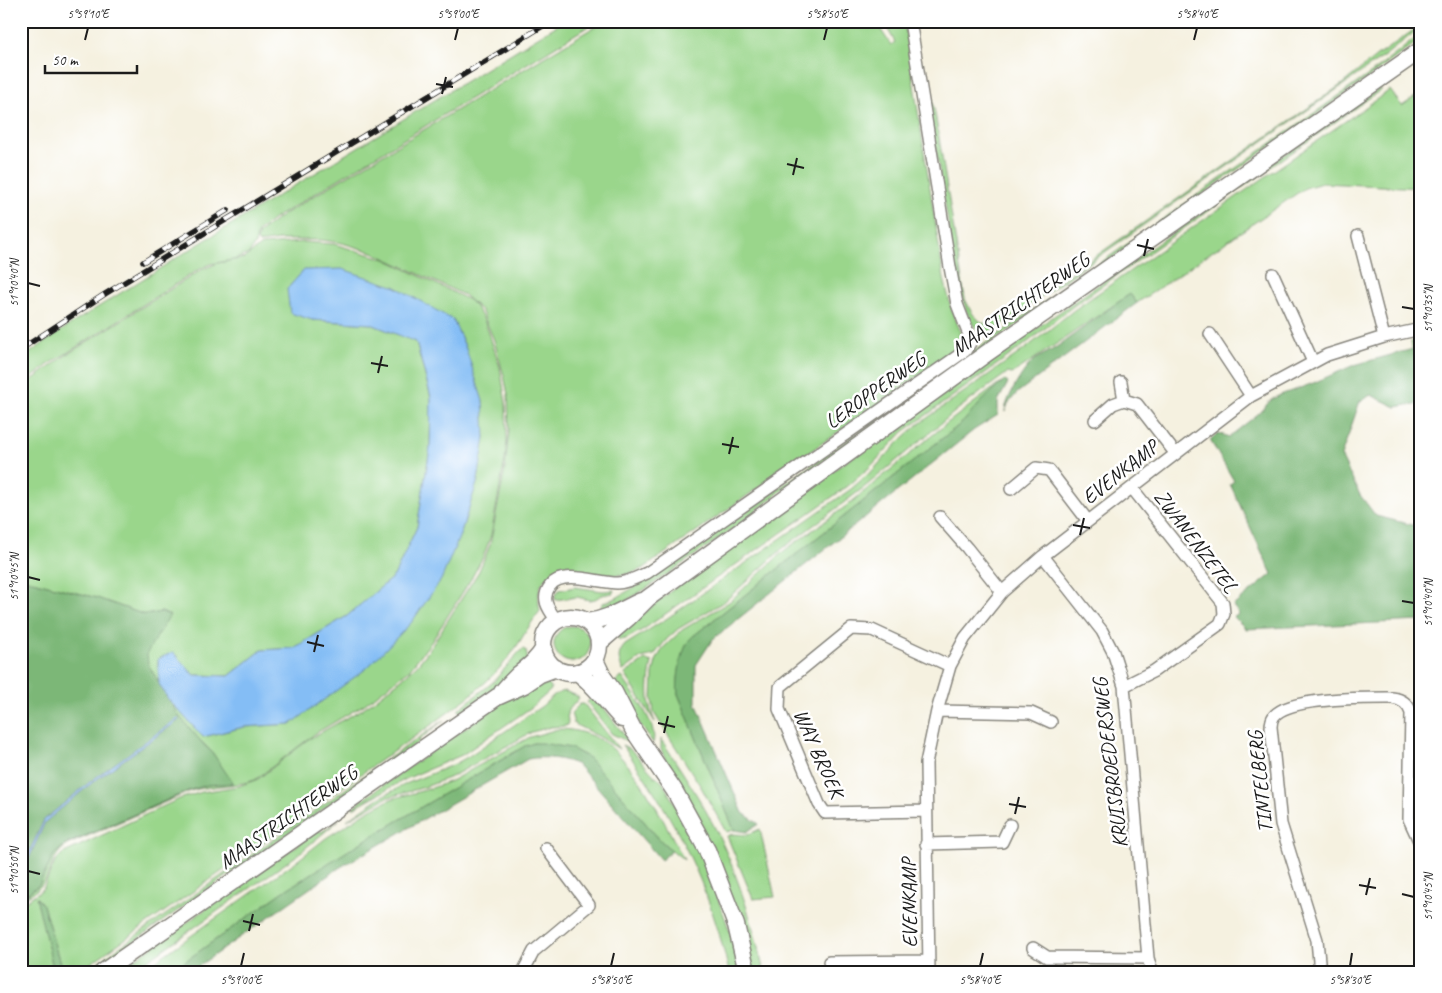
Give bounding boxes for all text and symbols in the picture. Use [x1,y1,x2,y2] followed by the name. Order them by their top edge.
[68,6,110,22] text: 5°59'10"E
[438,6,480,22] text: 5°59'00"E
[807,6,849,22] text: 5°58'50"E
[1177,6,1219,22] text: 5°58'40"E
[45,42,138,74] scale bar
[52,51,79,70] text: 50 m
[946,245,1097,362] street label: MAASTRICHTERWEG
[6,258,22,307] text: 51°10'40"N
[1420,284,1436,333] text: 51°10'35"N
[820,344,933,434] street label: LEROPPERWEG
[1077,432,1166,510] street label: EVENKAMP
[1149,484,1244,599] street label: ZWANENZETEL
[6,552,22,601] text: 51°10'45"N
[1420,578,1436,627] text: 51°10'40"N
[1086,674,1133,849] street label: KRUISBROEDERSWEG
[788,705,851,804] street label: WAY BROEK
[1241,727,1278,834] street label: TINTELBERG
[214,758,365,875] street label: MAASTRICHTERWEG
[6,846,22,895] text: 51°10'50"N
[895,855,923,948] street label: EVENKAMP
[1420,872,1436,921] text: 51°10'45"N
[221,972,263,988] text: 5°59'00"E
[591,972,633,988] text: 5°58'50"E
[960,972,1002,988] text: 5°58'40"E
[1330,972,1372,988] text: 5°58'30"E

